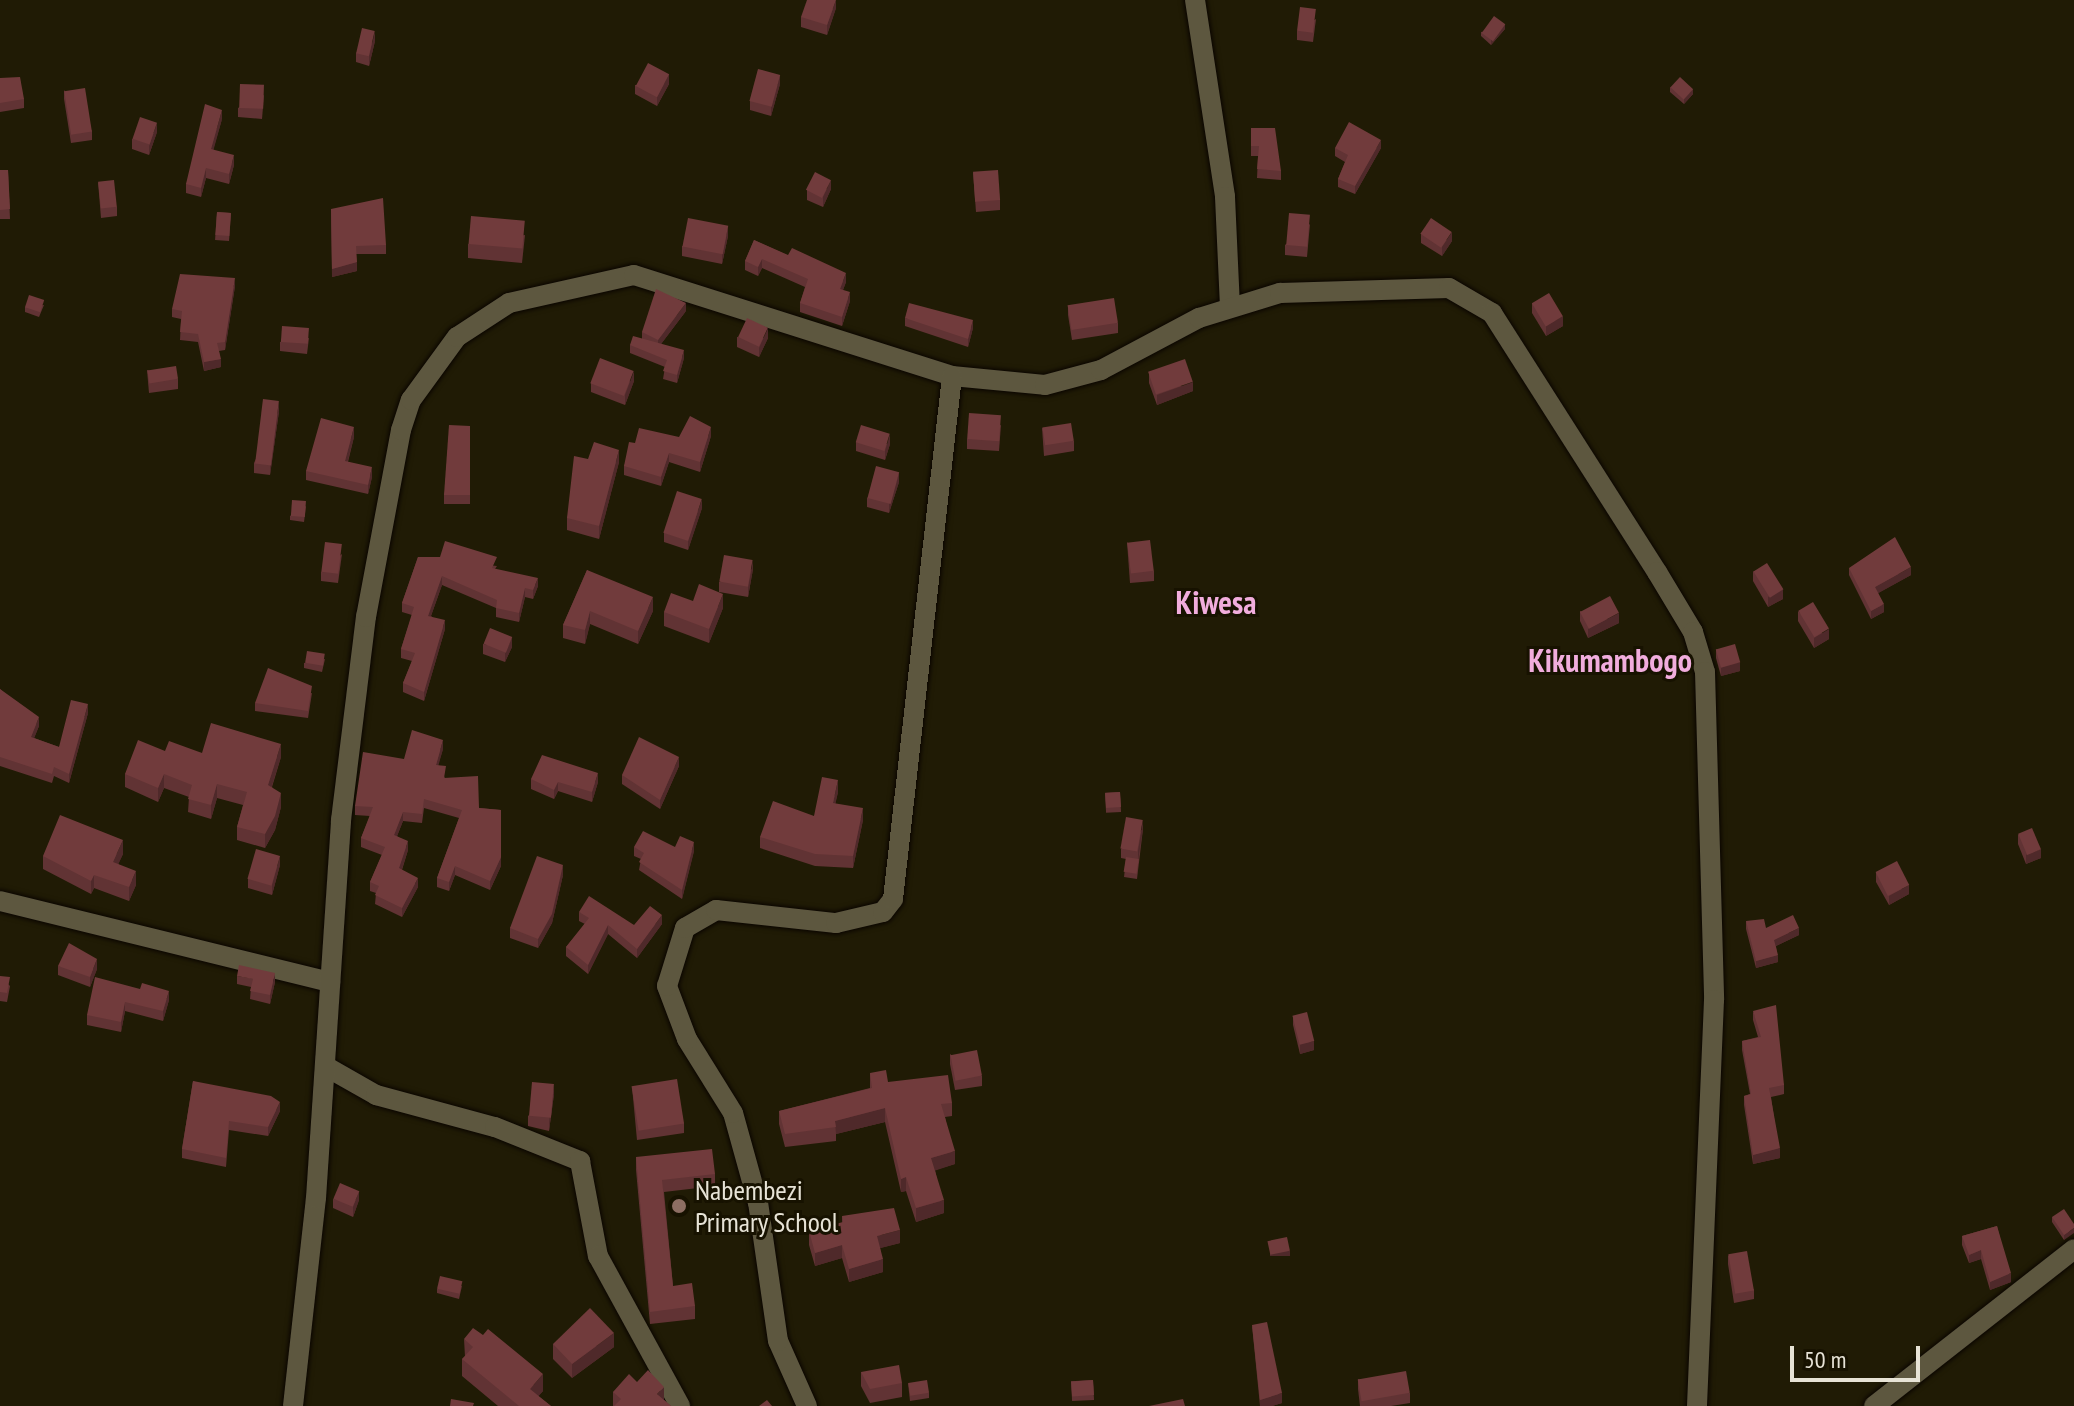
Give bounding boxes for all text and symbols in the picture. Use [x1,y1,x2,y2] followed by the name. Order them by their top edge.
[1176,583,1256,621] district label: Kiwesa
[1528,641,1692,679] district label: Kikumambogo
[695,1173,839,1239] place label: Nabembezi Primary School
[670,1197,688,1215] marker: Nabembezi Primary School
[1794,1330,1924,1380] scale bar
[1804,1344,1846,1375] text: 50 m

